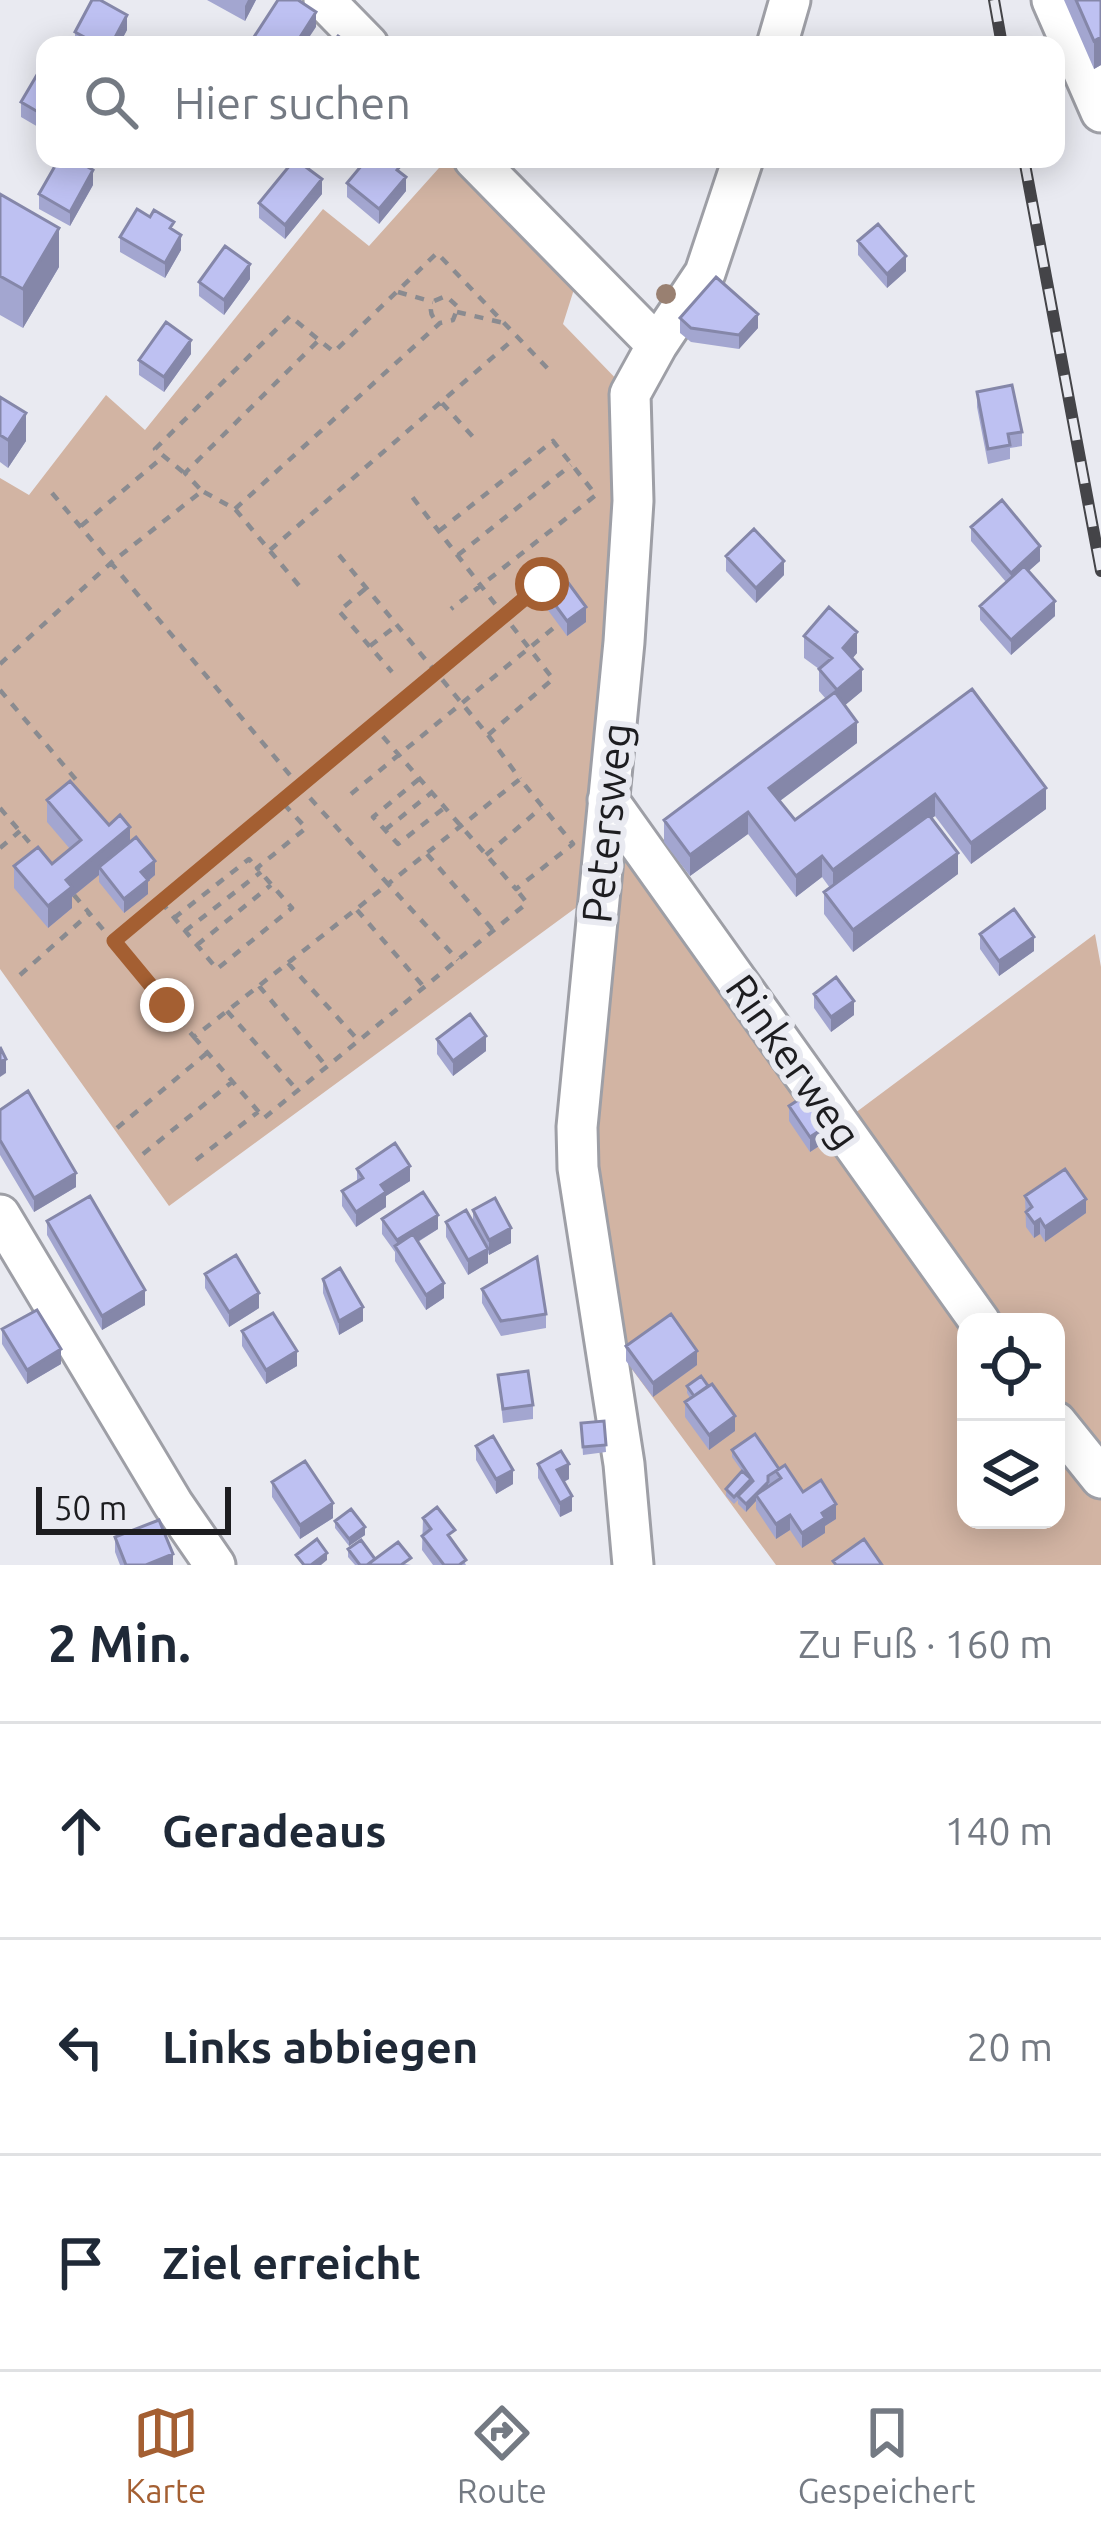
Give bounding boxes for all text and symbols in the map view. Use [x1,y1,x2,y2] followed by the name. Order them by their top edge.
[36,36,1065,168] search box
[78,69,144,135] icon: search
[174,77,411,128] text: Hier suchen
[515,557,569,611] route start
[572,721,640,925] street label: Petersweg
[717,965,871,1157] street label: Rinkerweg
[140,978,194,1032] route end
[957,1313,1065,1529] map controls
[957,1313,1065,1421] button: locate
[957,1421,1065,1529] button: layers
[36,1481,231,1534] scale bar
[54,1489,127,1526] text: 50 m
[48,1614,191,1672] text: 2 Min.
[798,1622,1053,1665] text: Zu Fuß · 160 m
[48,1798,114,1864] icon: ahead
[162,1805,387,1856] text: Geradeaus
[944,1809,1053,1852] text: 140 m
[48,2014,114,2080] icon: left
[162,2021,478,2072] text: Links abbiegen
[966,2025,1053,2068] text: 20 m
[48,2230,114,2296] icon: arrive
[162,2237,421,2288] text: Ziel erreicht
[125,2400,206,2509] tab: Karte
[457,2400,547,2509] tab: Route
[798,2400,976,2509] tab: Gespeichert

